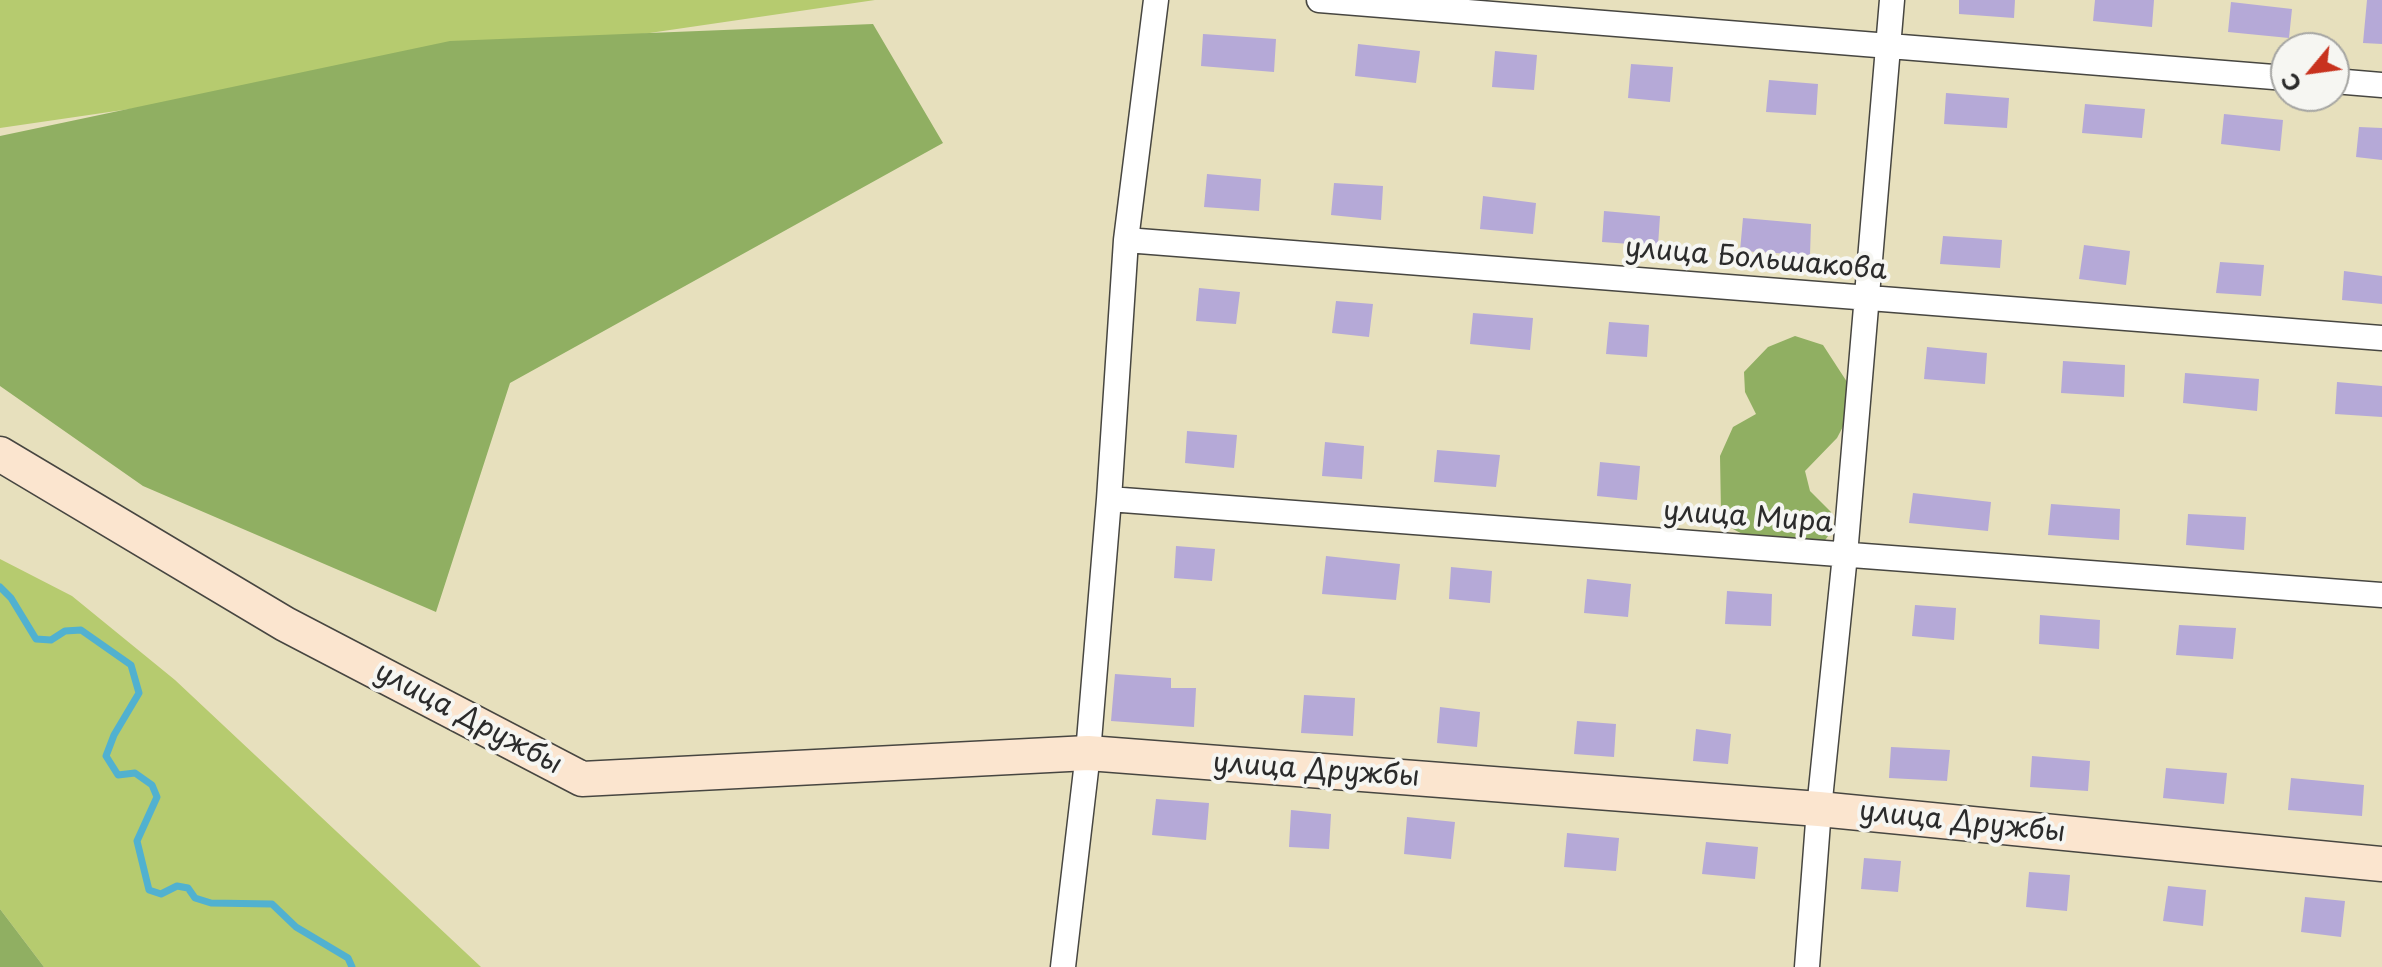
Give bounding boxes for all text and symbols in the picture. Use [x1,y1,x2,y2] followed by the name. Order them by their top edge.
[2270,32,2350,112] north arrow
[2272,68,2309,98] text: С
[1624,232,1888,288] street label: улица Большакова
[1662,495,1834,541] street label: улица Мира
[369,656,567,782] street label: улица Дружбы
[1211,747,1421,795] street label: улица Дружбы
[1857,795,2067,851] street label: улица Дружбы

